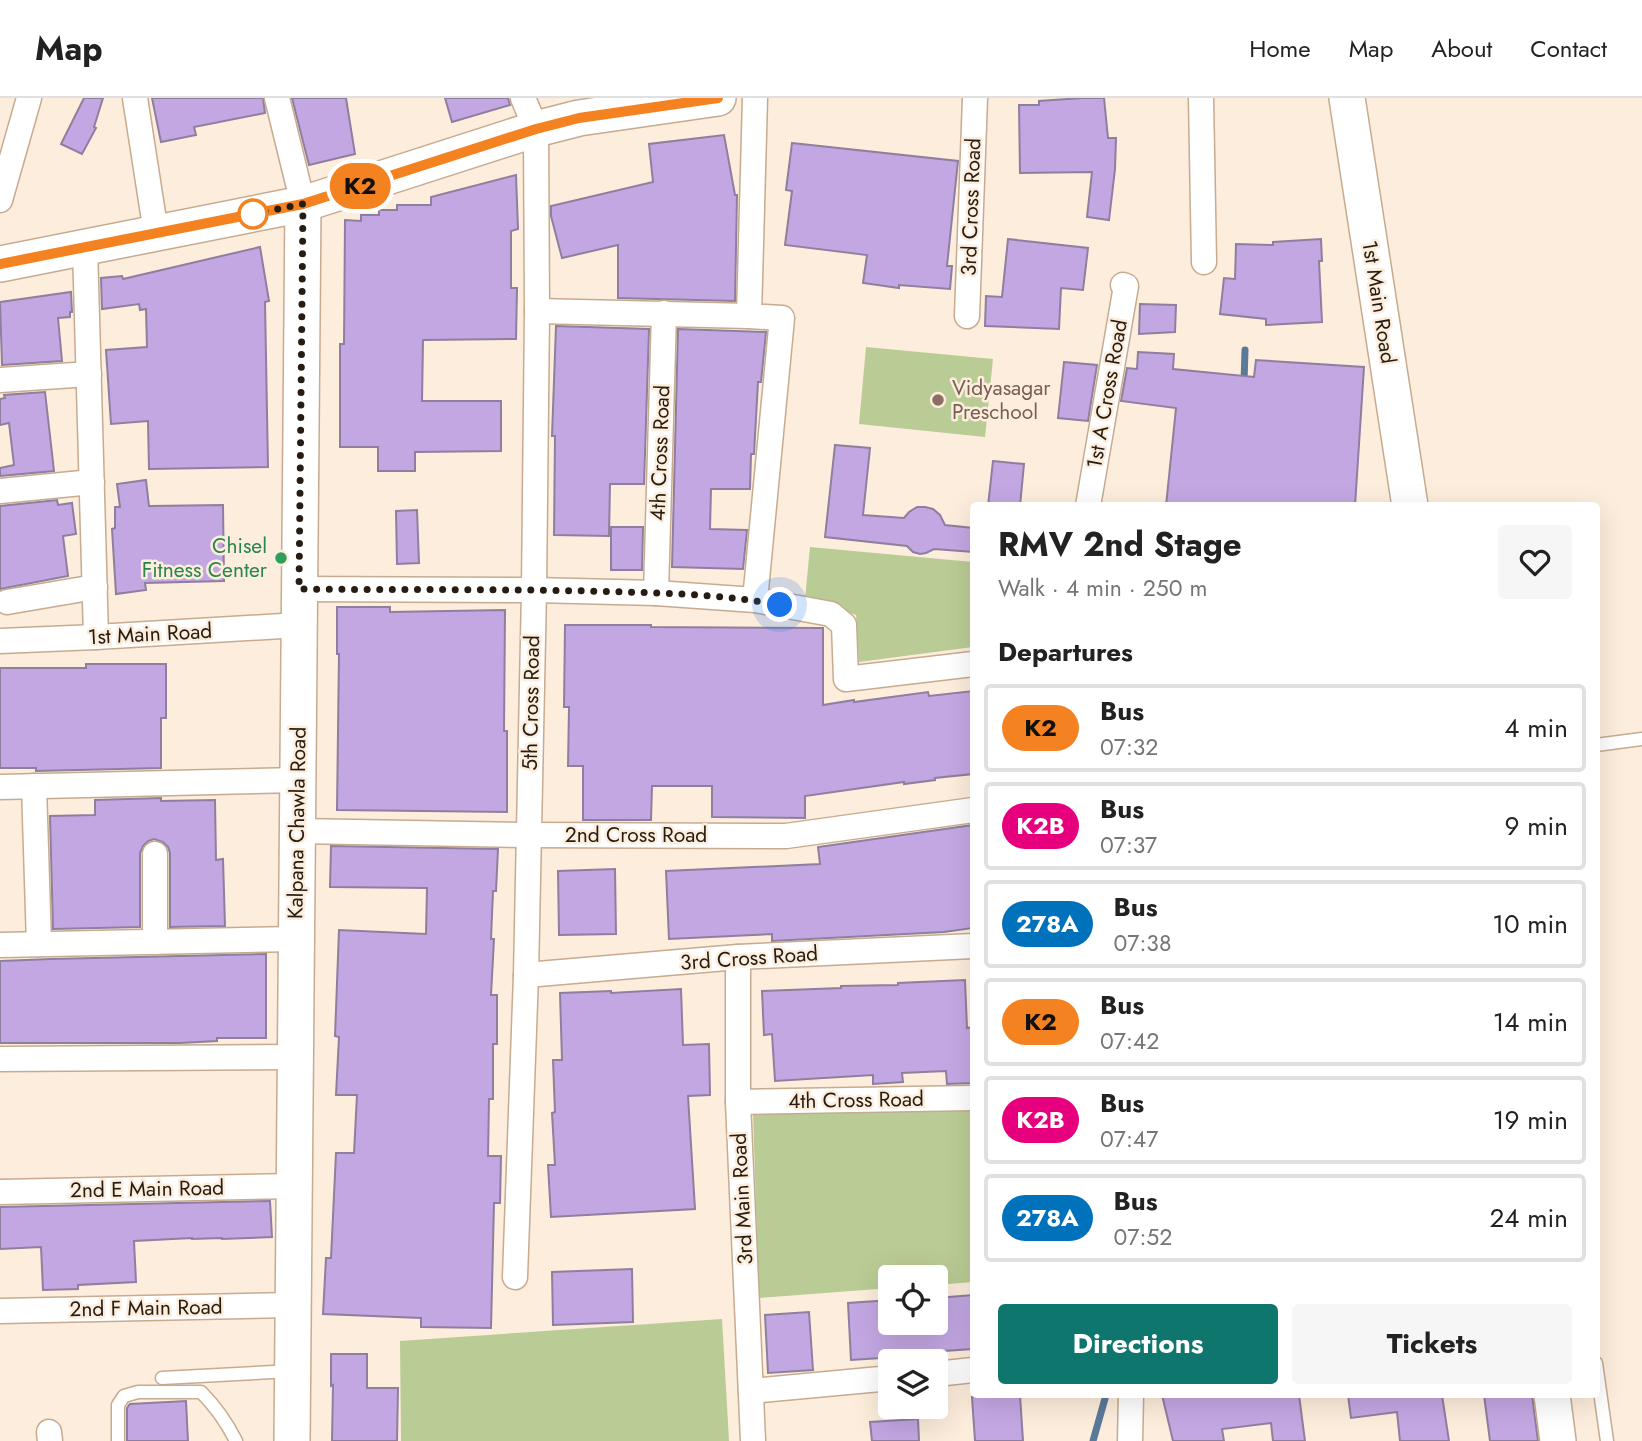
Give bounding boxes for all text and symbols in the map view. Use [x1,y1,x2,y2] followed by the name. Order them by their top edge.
[35,25,103,72] text: Map
[1249,31,1311,66] text: Home
[1349,31,1393,66] text: Map
[1431,31,1492,66] text: About
[1530,31,1607,66] text: Contact
[954,137,988,277] street label: 3rd Cross Road
[328,163,392,209] line badge: K2
[344,168,376,203] text: K2
[238,199,268,229] unlabelled marker
[1354,238,1404,366] street label: 1st Main Road
[1079,317,1135,471] street label: 1st A Cross Road
[952,373,1051,427] place label: Vidyasagar Preschool
[643,385,677,521] street label: 4th Cross Road
[930,392,946,408] marker: Vidyasagar Preschool
[998,521,1242,568] text: RMV 2nd Stage
[1498,525,1572,599] button: heart
[142,531,268,585] place label: Chisel Fitness Center
[273,550,289,566] marker: Chisel Fitness Center
[998,571,1207,605] text: Walk · 4 min · 250 m
[762,587,797,622] your location
[87,616,213,652] street label: 1st Main Road
[998,633,1133,671] text: Departures
[515,635,547,771] street label: 5th Cross Road
[1100,692,1144,730] text: Bus
[1504,709,1568,747] text: 4 min
[1024,710,1057,745] text: K2
[280,726,314,920] street label: Kalpana Chawla Road
[1100,730,1158,764] text: 07:32
[1100,790,1144,828] text: Bus
[1505,807,1568,845] text: 9 min
[1016,808,1065,843] text: K2B
[565,820,707,850] street label: 2nd Cross Road
[1100,828,1157,862] text: 07:37
[1114,888,1158,926] text: Bus
[1492,905,1568,943] text: 10 min
[1016,906,1079,941] text: 278A
[1114,926,1171,960] text: 07:38
[679,938,819,978] street label: 3rd Cross Road
[1100,986,1144,1024] text: Bus
[1493,1003,1568,1041] text: 14 min
[1024,1004,1057,1039] text: K2
[1100,1024,1159,1058] text: 07:42
[788,1084,924,1116] street label: 4th Cross Road
[1100,1084,1144,1122] text: Bus
[1493,1101,1568,1139] text: 19 min
[1016,1102,1065,1137] text: K2B
[1100,1122,1158,1156] text: 07:47
[724,1132,760,1266] street label: 3rd Main Road
[70,1173,224,1205] street label: 2nd E Main Road
[1114,1182,1158,1220] text: Bus
[1490,1199,1568,1237] text: 24 min
[1016,1200,1079,1235] text: 278A
[1114,1220,1172,1254] text: 07:52
[878,1265,948,1419] map controls
[878,1265,948,1335] button: locate
[69,1292,223,1324] street label: 2nd F Main Road
[998,1304,1278,1384] button: Directions
[1292,1304,1572,1384] button: Tickets
[878,1349,948,1419] button: layers

